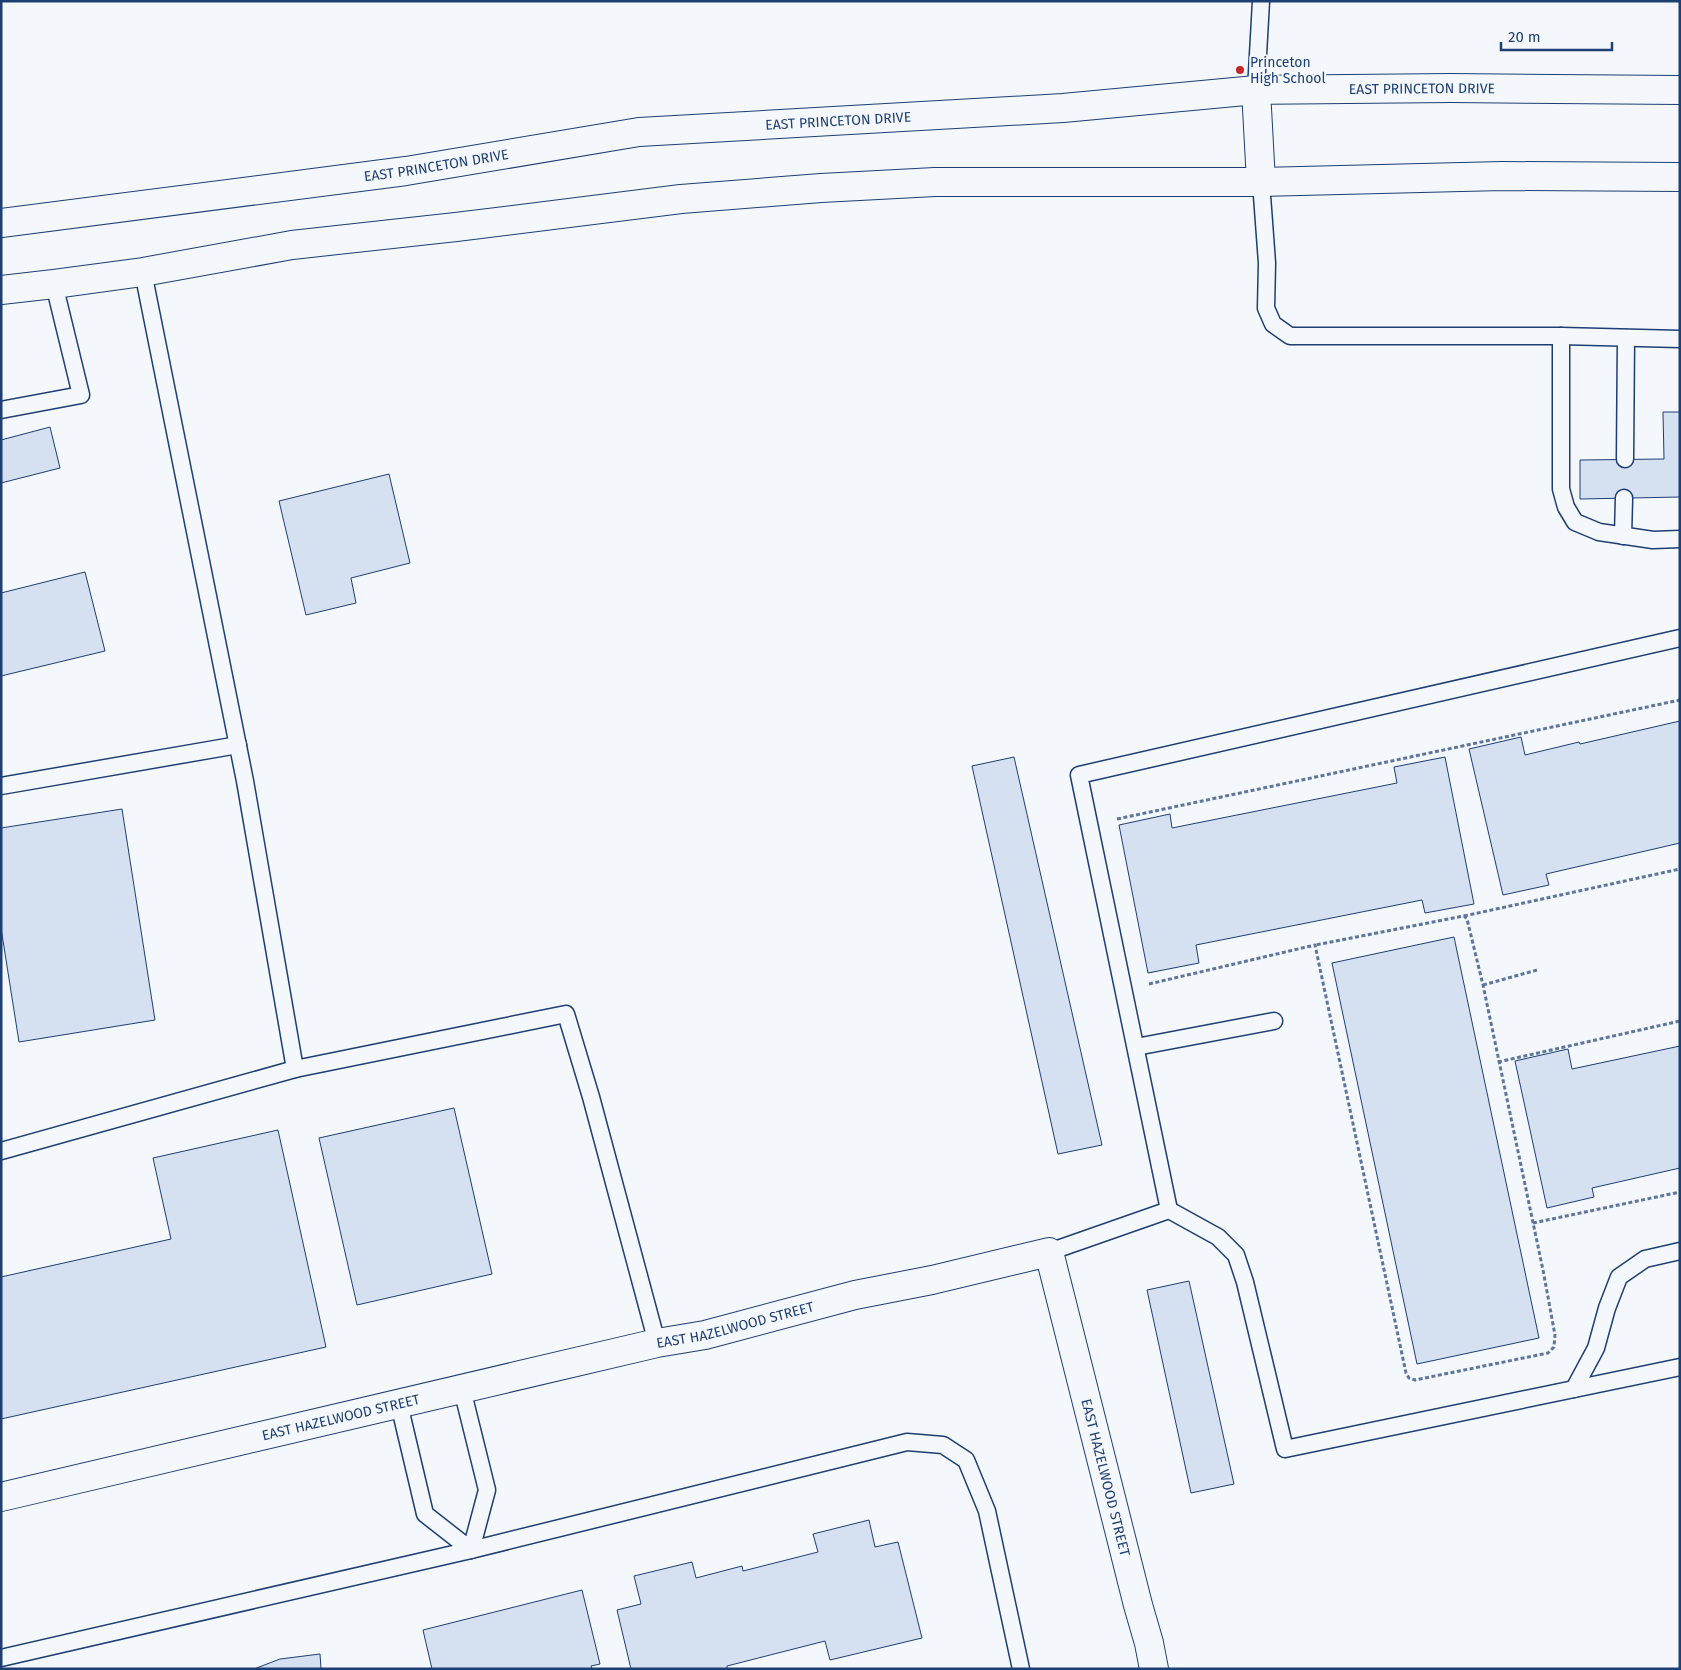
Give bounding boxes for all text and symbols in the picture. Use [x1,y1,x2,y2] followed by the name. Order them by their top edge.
[1501,20,1612,52] scale bar
[1508,28,1541,46] text: 20 m
[1250,54,1326,87] place label: Princeton High School
[1234,64,1246,76] marker: Princeton High School
[1349,80,1495,98] street label: EAST PRINCETON DRIVE
[765,109,912,134] street label: EAST PRINCETON DRIVE
[363,146,510,185] street label: EAST PRINCETON DRIVE
[655,1298,817,1352] street label: EAST HAZELWOOD STREET
[260,1391,422,1444] street label: EAST HAZELWOOD STREET
[1077,1397,1134,1559] street label: EAST HAZELWOOD STREET

